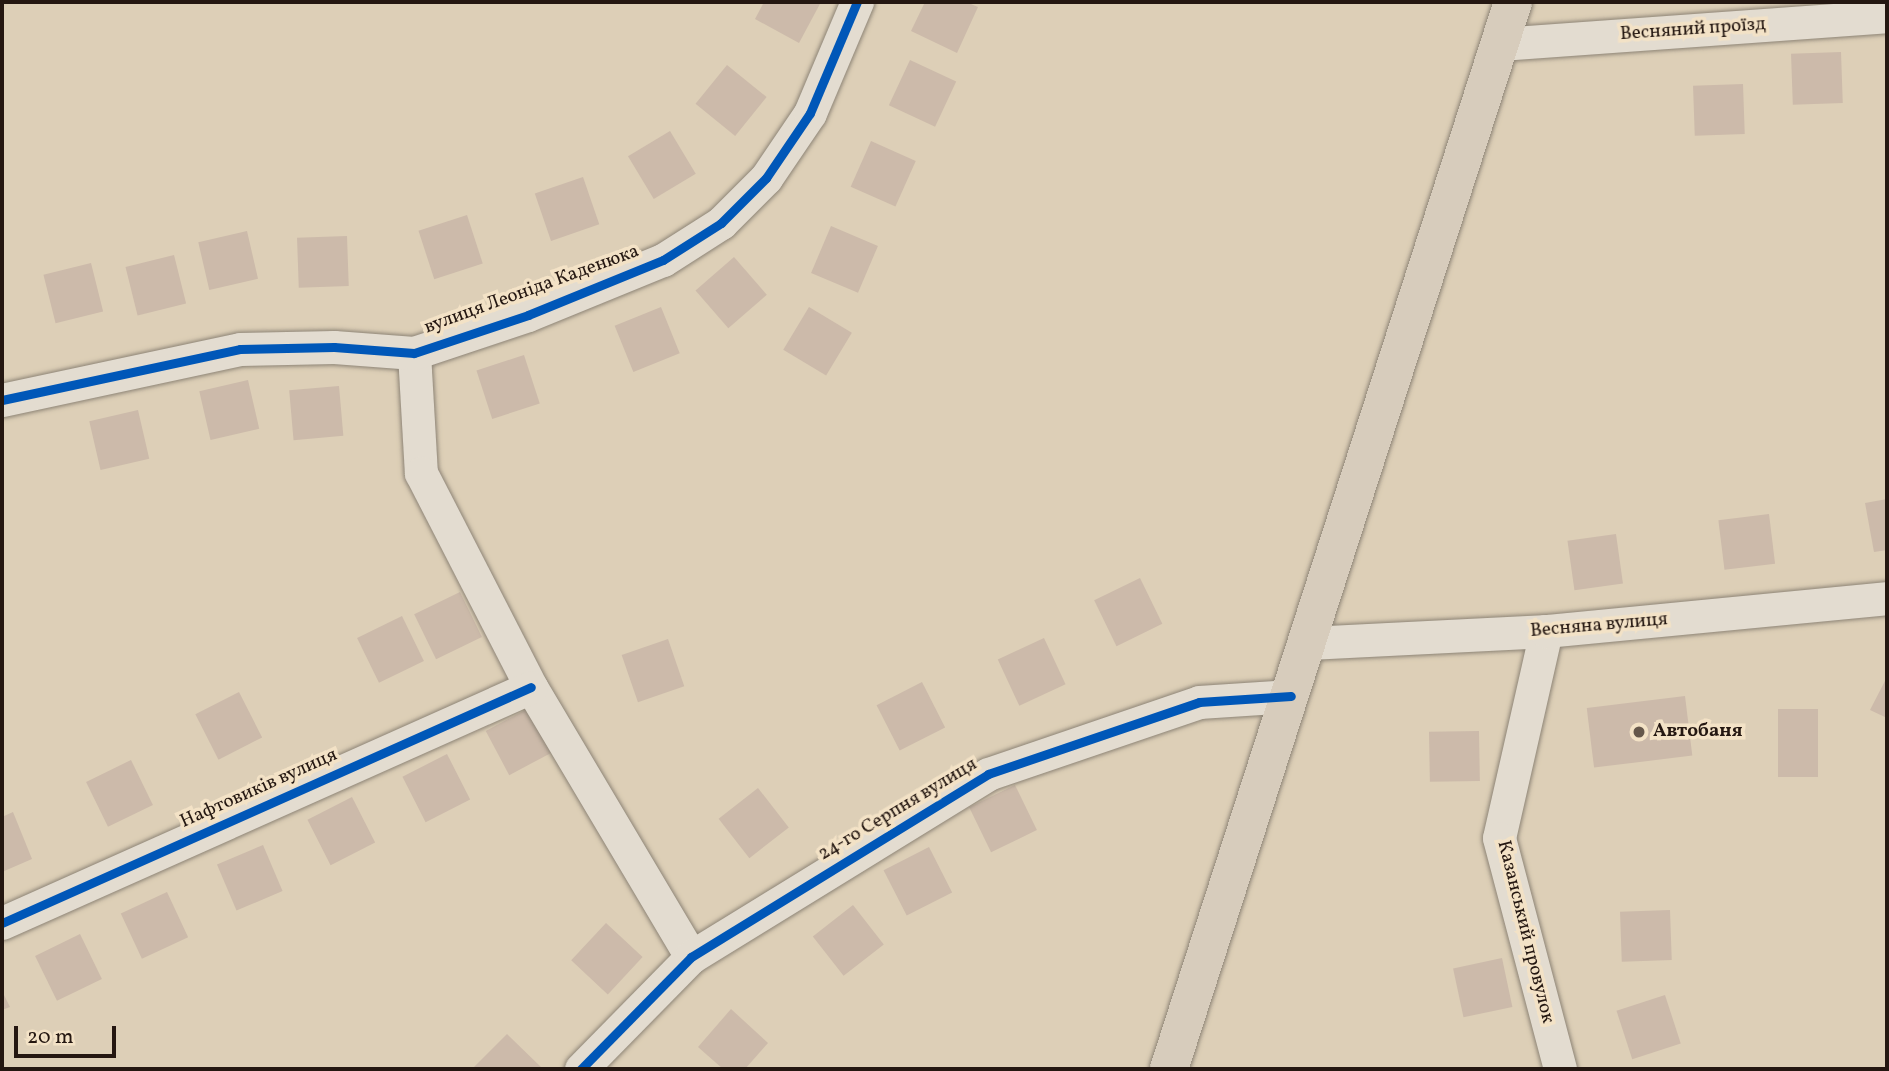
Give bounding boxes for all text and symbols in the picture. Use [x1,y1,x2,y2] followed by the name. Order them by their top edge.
[1619,14,1767,46] street label: Весняний проїзд
[421,240,643,340] street label: вулиця Леоніда Каденюка
[1529,609,1669,643] street label: Весняна вулиця
[1653,721,1742,743] place label: Автобаня
[1631,724,1647,740] marker: Автобаня
[177,744,341,834] street label: Нафтовиків вулиця
[815,754,981,866] street label: 24-го Серпня вулиця
[1491,838,1559,1026] street label: Казанський провулок
[18,1012,119,1056] scale bar
[27,1023,73,1052] text: 20 m

